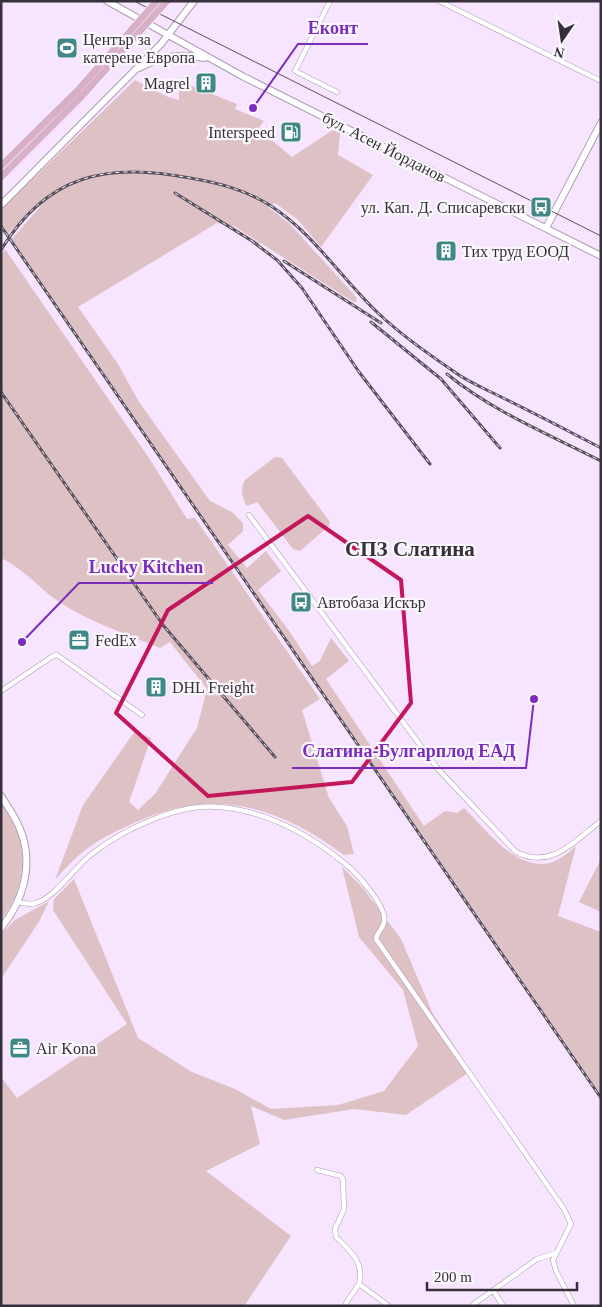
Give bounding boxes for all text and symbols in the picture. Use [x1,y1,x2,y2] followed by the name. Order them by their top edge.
[298,11,368,44] callout: Еконт
[537,15,587,65] north arrow
[308,18,358,38] text: Еконт
[83,31,195,67] place label: Център за катерене Европа
[55,36,79,60] sports icon: Център за катерене Европа
[553,44,566,61] text: N
[194,71,218,95] building icon: Magrel
[144,75,191,93] place label: Magrel
[319,108,449,186] street label: бул. Асен Йорданов
[279,120,303,144] fuel station icon: Interspeed
[208,124,275,142] place label: Interspeed
[529,195,553,219] bus stop icon: ул. Кап. Д. Списаревски
[361,199,525,217] place label: ул. Кап. Д. Списаревски
[434,239,458,263] building icon: Тих труд ЕООД
[462,243,569,261] place label: Тих труд ЕООД
[345,537,475,561] district label: СПЗ Слатина
[79,550,213,583] callout: Lucky Kitchen
[89,557,203,577] text: Lucky Kitchen
[289,590,313,614] bus stop icon: Автобаза Искър
[317,594,426,612] place label: Автобаза Искър
[67,628,91,652] office icon: FedEx
[95,632,137,649] place label: FedEx
[144,675,168,699] building icon: DHL Freight
[172,679,255,697] place label: DHL Freight
[292,735,526,768] callout: Слатина-Булгарплод ЕАД
[302,741,516,761] text: Слатина-Булгарплод ЕАД
[8,1036,32,1060] office icon: Air Kona
[36,1040,96,1057] place label: Air Kona
[427,1260,577,1292] scale bar
[434,1269,472,1285] text: 200 m

